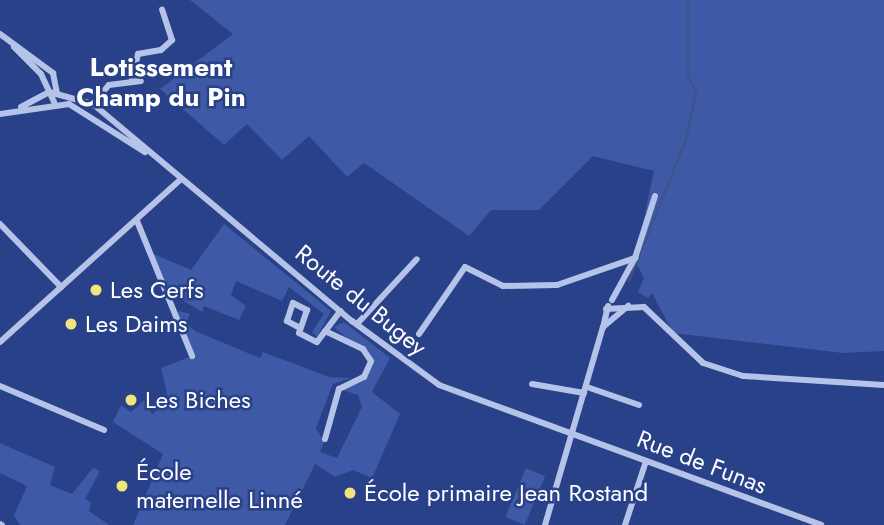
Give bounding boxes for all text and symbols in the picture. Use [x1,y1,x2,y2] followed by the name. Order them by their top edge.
[76,52,246,114] district label: Lotissement Champ du Pin
[290,238,432,362] street label: Route du Bugey
[110,276,204,304] place label: Les Cerfs
[88,282,104,298] marker: Les Cerfs
[85,310,188,338] place label: Les Daims
[63,316,79,332] marker: Les Daims
[145,386,251,414] place label: Les Biches
[123,392,139,408] marker: Les Biches
[633,424,771,500] street label: Rue de Funas
[136,458,303,514] place label: École maternelle Linné
[114,478,130,494] marker: École maternelle Linné
[364,479,648,507] place label: École primaire Jean Rostand
[342,485,358,501] marker: École primaire Jean Rostand

